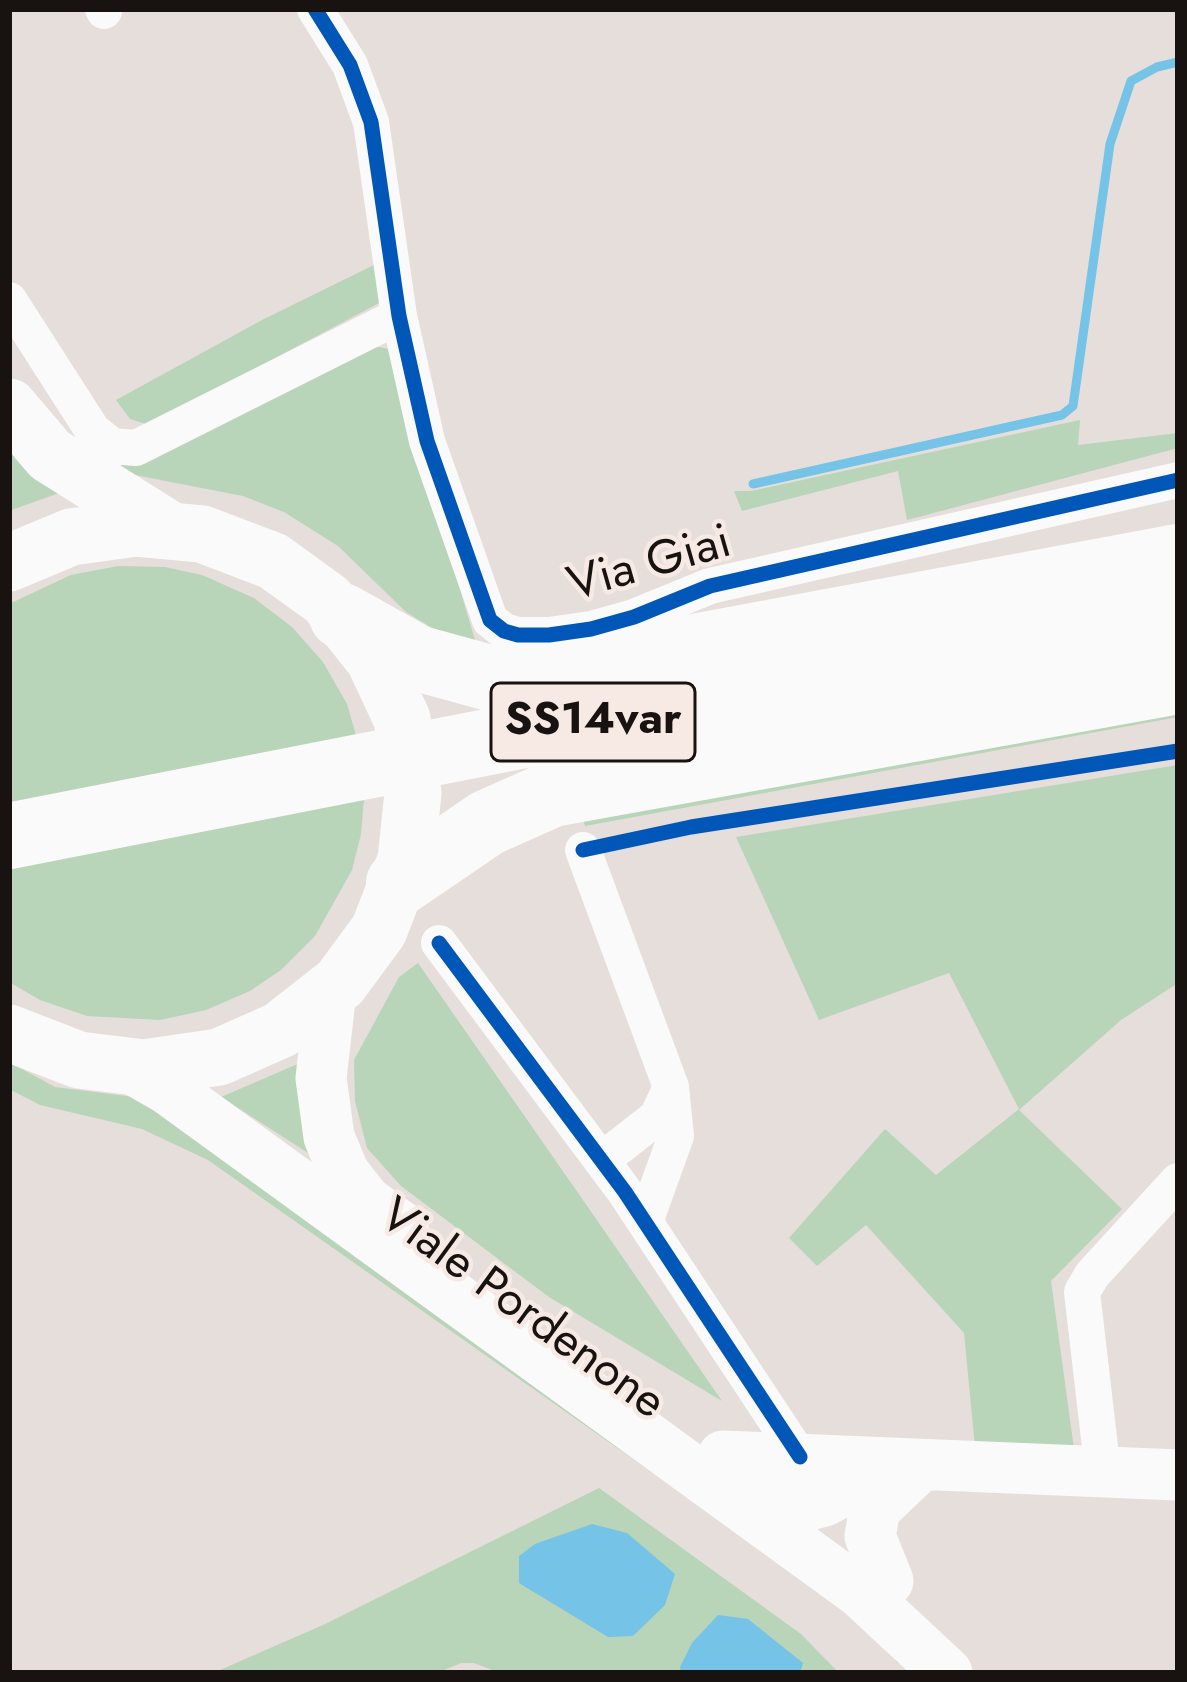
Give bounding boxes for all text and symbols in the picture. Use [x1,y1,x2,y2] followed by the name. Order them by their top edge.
[562,515,738,617] street label: Via Giai
[491,683,695,761] road number: SS14var
[367,1188,675,1434] street label: Viale Pordenone

